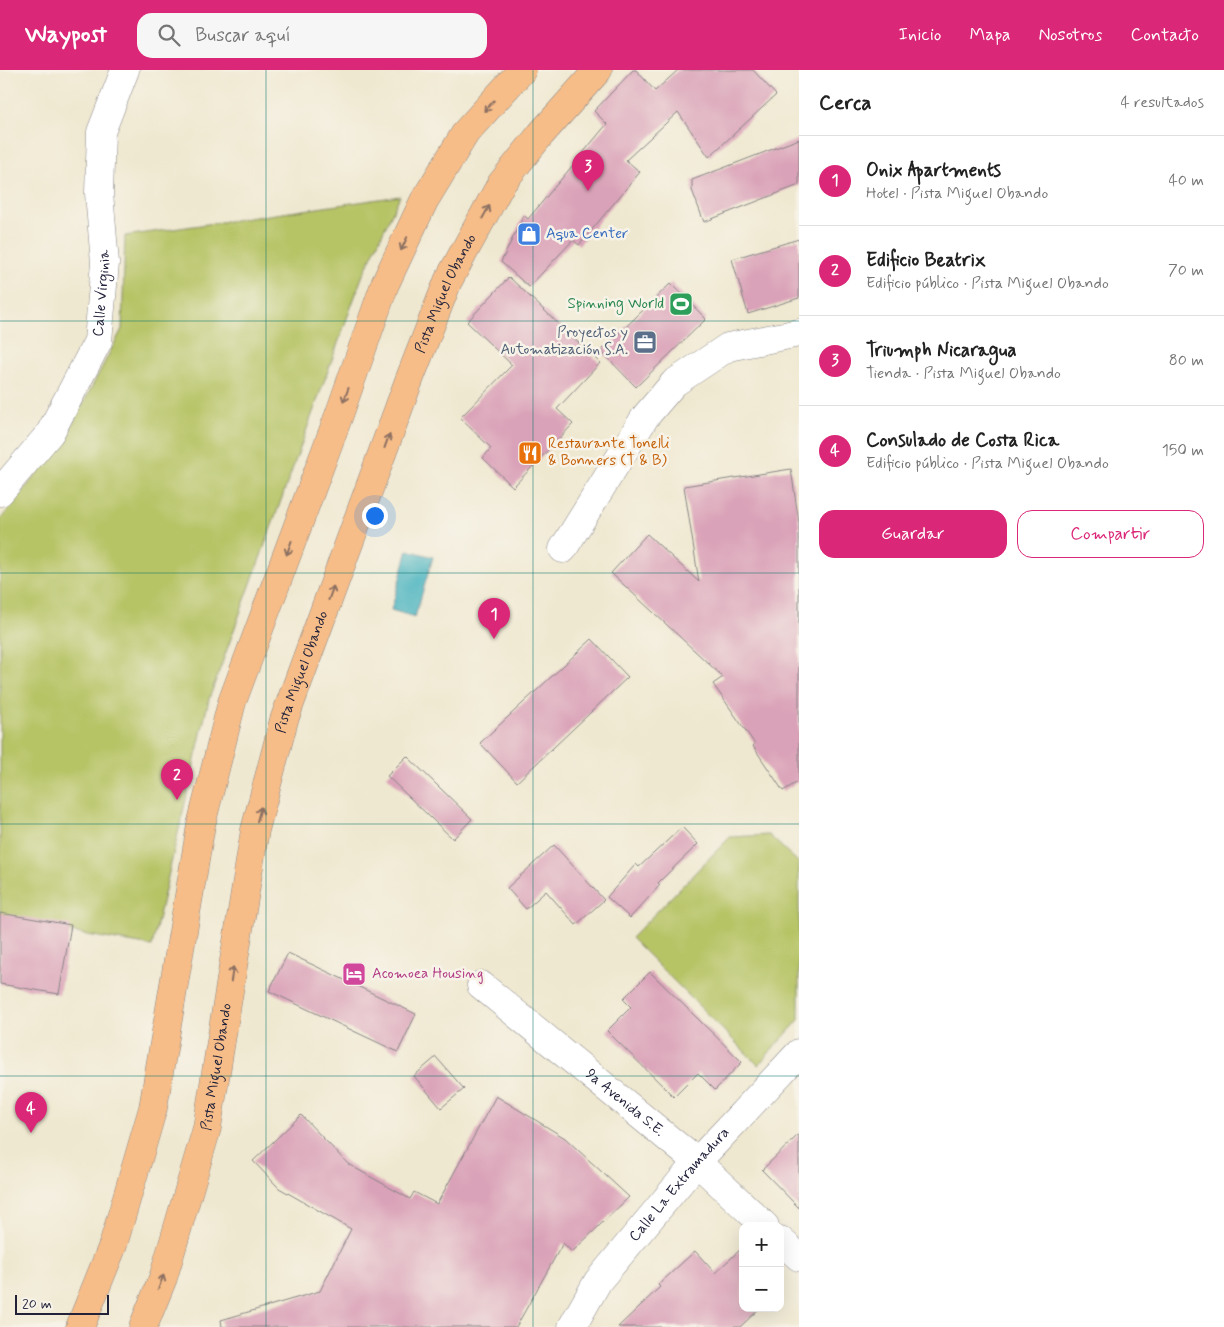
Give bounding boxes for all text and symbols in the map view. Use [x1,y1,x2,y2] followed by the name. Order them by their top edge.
[137,13,487,58] search box
[25,20,107,51] text: Waypost
[155,21,183,49] icon: search
[195,23,291,48] text: Buscar aquí
[899,23,941,47] text: Inicio
[969,23,1010,47] text: Mapa
[1038,23,1103,47] text: Nosotros
[1131,23,1199,47] text: Contacto
[819,89,872,117] text: Cerca
[1120,92,1204,113] text: 4 resultados
[483,100,495,113] one-way arrow
[572,150,604,191] pin: 3
[866,158,1001,183] text: Onix Apartments
[831,170,839,191] text: 1
[1168,170,1204,191] text: 40 m
[866,183,1048,204] text: Hotel · Pista Miguel Obando
[482,205,491,220] one-way arrow
[516,221,542,247] shop icon: Aqua Center
[546,224,628,244] place label: Aqua Center
[411,231,482,356] street label: Pista Miguel Obando
[399,236,409,251] one-way arrow
[88,248,115,338] street label: Calle Virginia
[866,248,986,273] text: Edificio Beatrix
[831,260,839,281] text: 2
[1168,260,1204,281] text: 70 m
[866,273,1109,294] text: Edificio público · Pista Miguel Obando
[668,291,694,317] sports icon: Spinning World
[567,294,664,315] place label: Spinning World
[501,323,628,360] place label: Proyectos y Automatización S.A.
[632,329,658,355] office icon: Proyectos y Automatización S.A.
[866,338,1017,363] text: Triumph Nicaragua
[831,350,839,371] text: 3
[1169,350,1204,371] text: 80 m
[866,363,1061,384] text: Tienda · Pista Miguel Obando
[341,387,350,403] one-way arrow
[866,428,1059,453] text: Consulado de Costa Rica
[383,434,392,449] one-way arrow
[548,434,670,471] place label: Restaurante Tonelli & Bonners (T & B)
[517,440,543,466] restaurant icon: Restaurante Tonelli & Bonners (T & B)
[830,440,840,461] text: 4
[1162,440,1204,461] text: 150 m
[866,453,1109,474] text: Edificio público · Pista Miguel Obando
[362,503,388,529] your location
[819,510,1007,558] button: Guardar
[1017,510,1204,558] button: Compartir
[284,540,293,555] one-way arrow
[327,586,336,602] one-way arrow
[478,598,510,639] pin: 1
[271,608,333,735] street label: Pista Miguel Obando
[161,759,193,800] pin: 2
[255,807,264,823] one-way arrow
[341,961,367,987] hotel icon: Acomoea Housing
[372,964,484,984] place label: Acomoea Housing
[227,967,237,983] one-way arrow
[197,1002,237,1132] street label: Pista Miguel Obando
[581,1064,669,1141] street label: 9a Avenida S.E.
[15,1092,47,1133] pin: 4
[625,1123,734,1246] street label: Calle La Extramadura
[739,1222,784,1312] map controls
[739,1222,784,1267] button: +
[739,1267,784,1312] button: −
[157,1275,166,1290] one-way arrow
[15,1292,109,1315] scale bar
[22,1295,52,1313] text: 20 m

